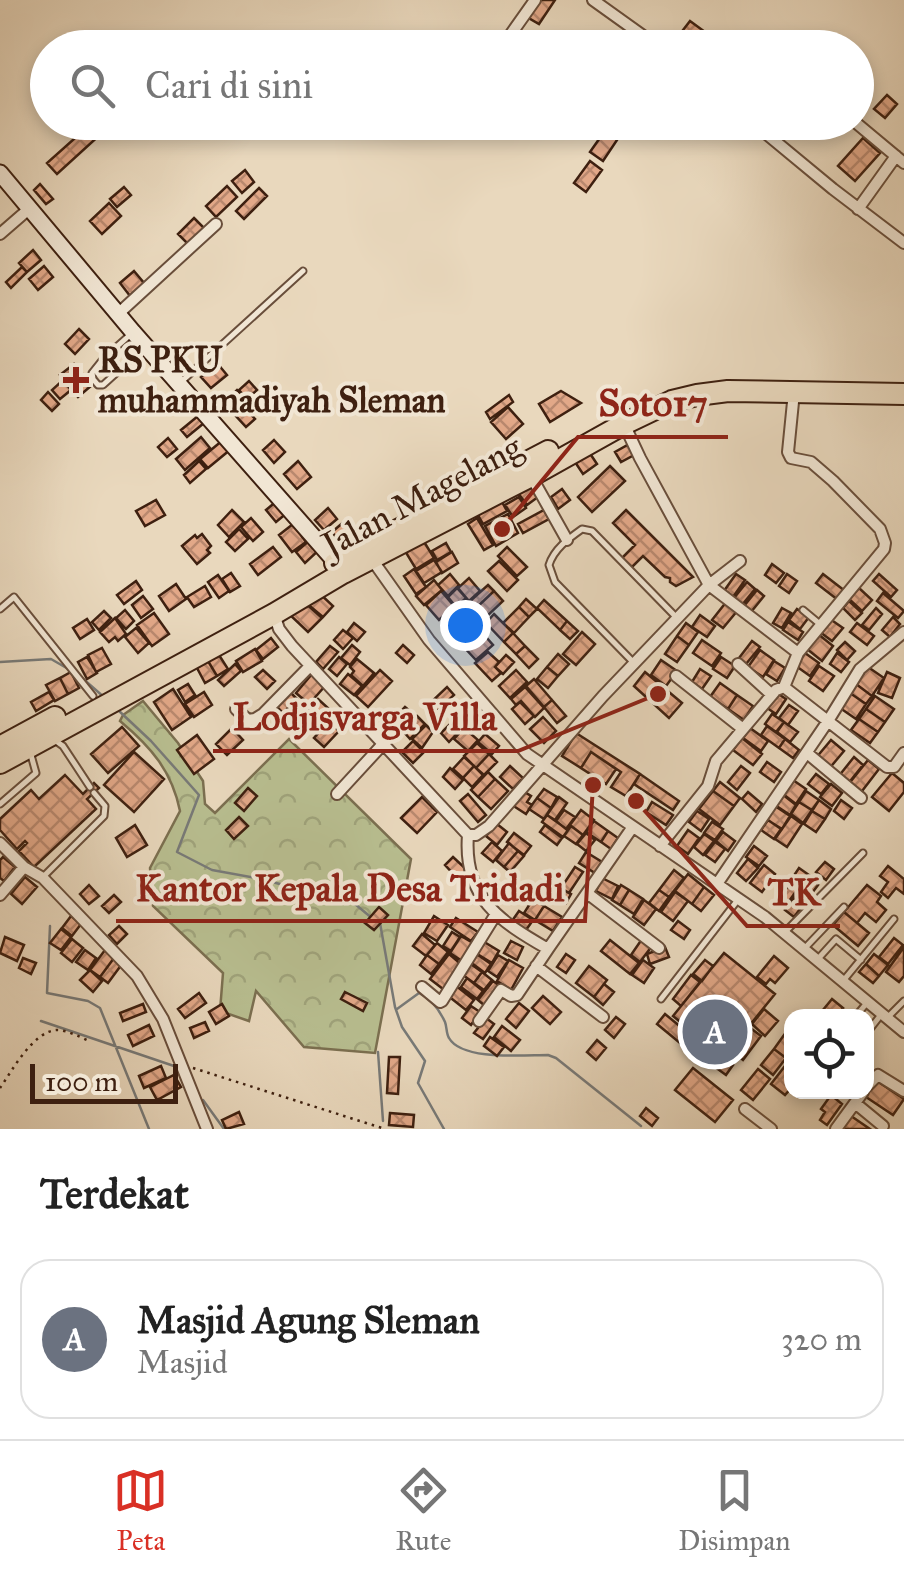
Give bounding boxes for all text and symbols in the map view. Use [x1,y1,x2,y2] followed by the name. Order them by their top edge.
[30,30,874,140] search box
[65,58,120,113] icon: search
[145,62,313,108] text: Cari di sini
[98,339,446,422] place label: RS PKU muhammadiyah Sleman
[63,367,89,393] marker: RS PKU muhammadiyah Sleman
[578,369,728,437] callout: Soto17
[598,380,708,426] text: Soto17
[311,425,530,569] street label: Jalan Magelang
[440,600,491,651] your location
[213,683,518,751] callout: Lodjisvarga Villa
[233,694,498,740] text: Lodjisvarga Villa
[116,853,585,921] callout: Kantor Kepala Desa Tridadi
[747,858,840,926] callout: TK
[136,865,565,911] text: Kantor Kepala Desa Tridadi
[767,869,823,915] text: TK
[682,994,748,1070] pin: A
[784,1009,874,1099] map controls
[784,1009,874,1099] button: locate
[30,1059,178,1104] scale bar
[45,1064,118,1099] text: 100 m
[40,1168,189,1220] text: Terdekat
[137,1297,480,1343] text: Masjid Agung Sleman
[64,1320,85,1359] text: A
[781,1320,862,1359] text: 320 m
[137,1343,228,1382] text: Masjid
[113,1463,168,1558] tab: Peta
[395,1463,451,1558] tab: Rute
[678,1463,791,1558] tab: Disimpan

